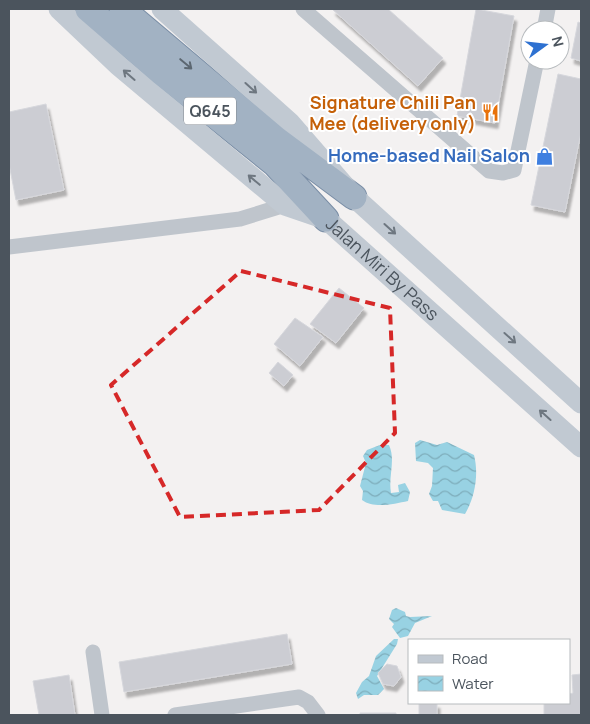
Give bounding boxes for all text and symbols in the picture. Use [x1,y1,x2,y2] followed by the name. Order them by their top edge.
[520,20,570,70] north arrow
[548,34,569,49] text: N
[179,58,192,69] one-way arrow
[123,69,136,81] one-way arrow
[244,82,257,93] one-way arrow
[309,90,476,135] place label: Signature Chili Pan Mee (delivery only)
[184,98,236,124] road number: Q645
[480,103,500,123] restaurant icon: Signature Chili Pan Mee (delivery only)
[328,143,530,167] place label: Home-based Nail Salon
[534,146,554,166] shop icon: Home-based Nail Salon
[248,174,261,185] one-way arrow
[321,212,445,325] street label: Jalan Miri By Pass
[383,223,396,235] one-way arrow
[504,333,517,344] one-way arrow
[538,409,551,420] one-way arrow
[408,639,570,704] legend
[452,648,488,669] text: Road
[452,673,494,694] text: Water

